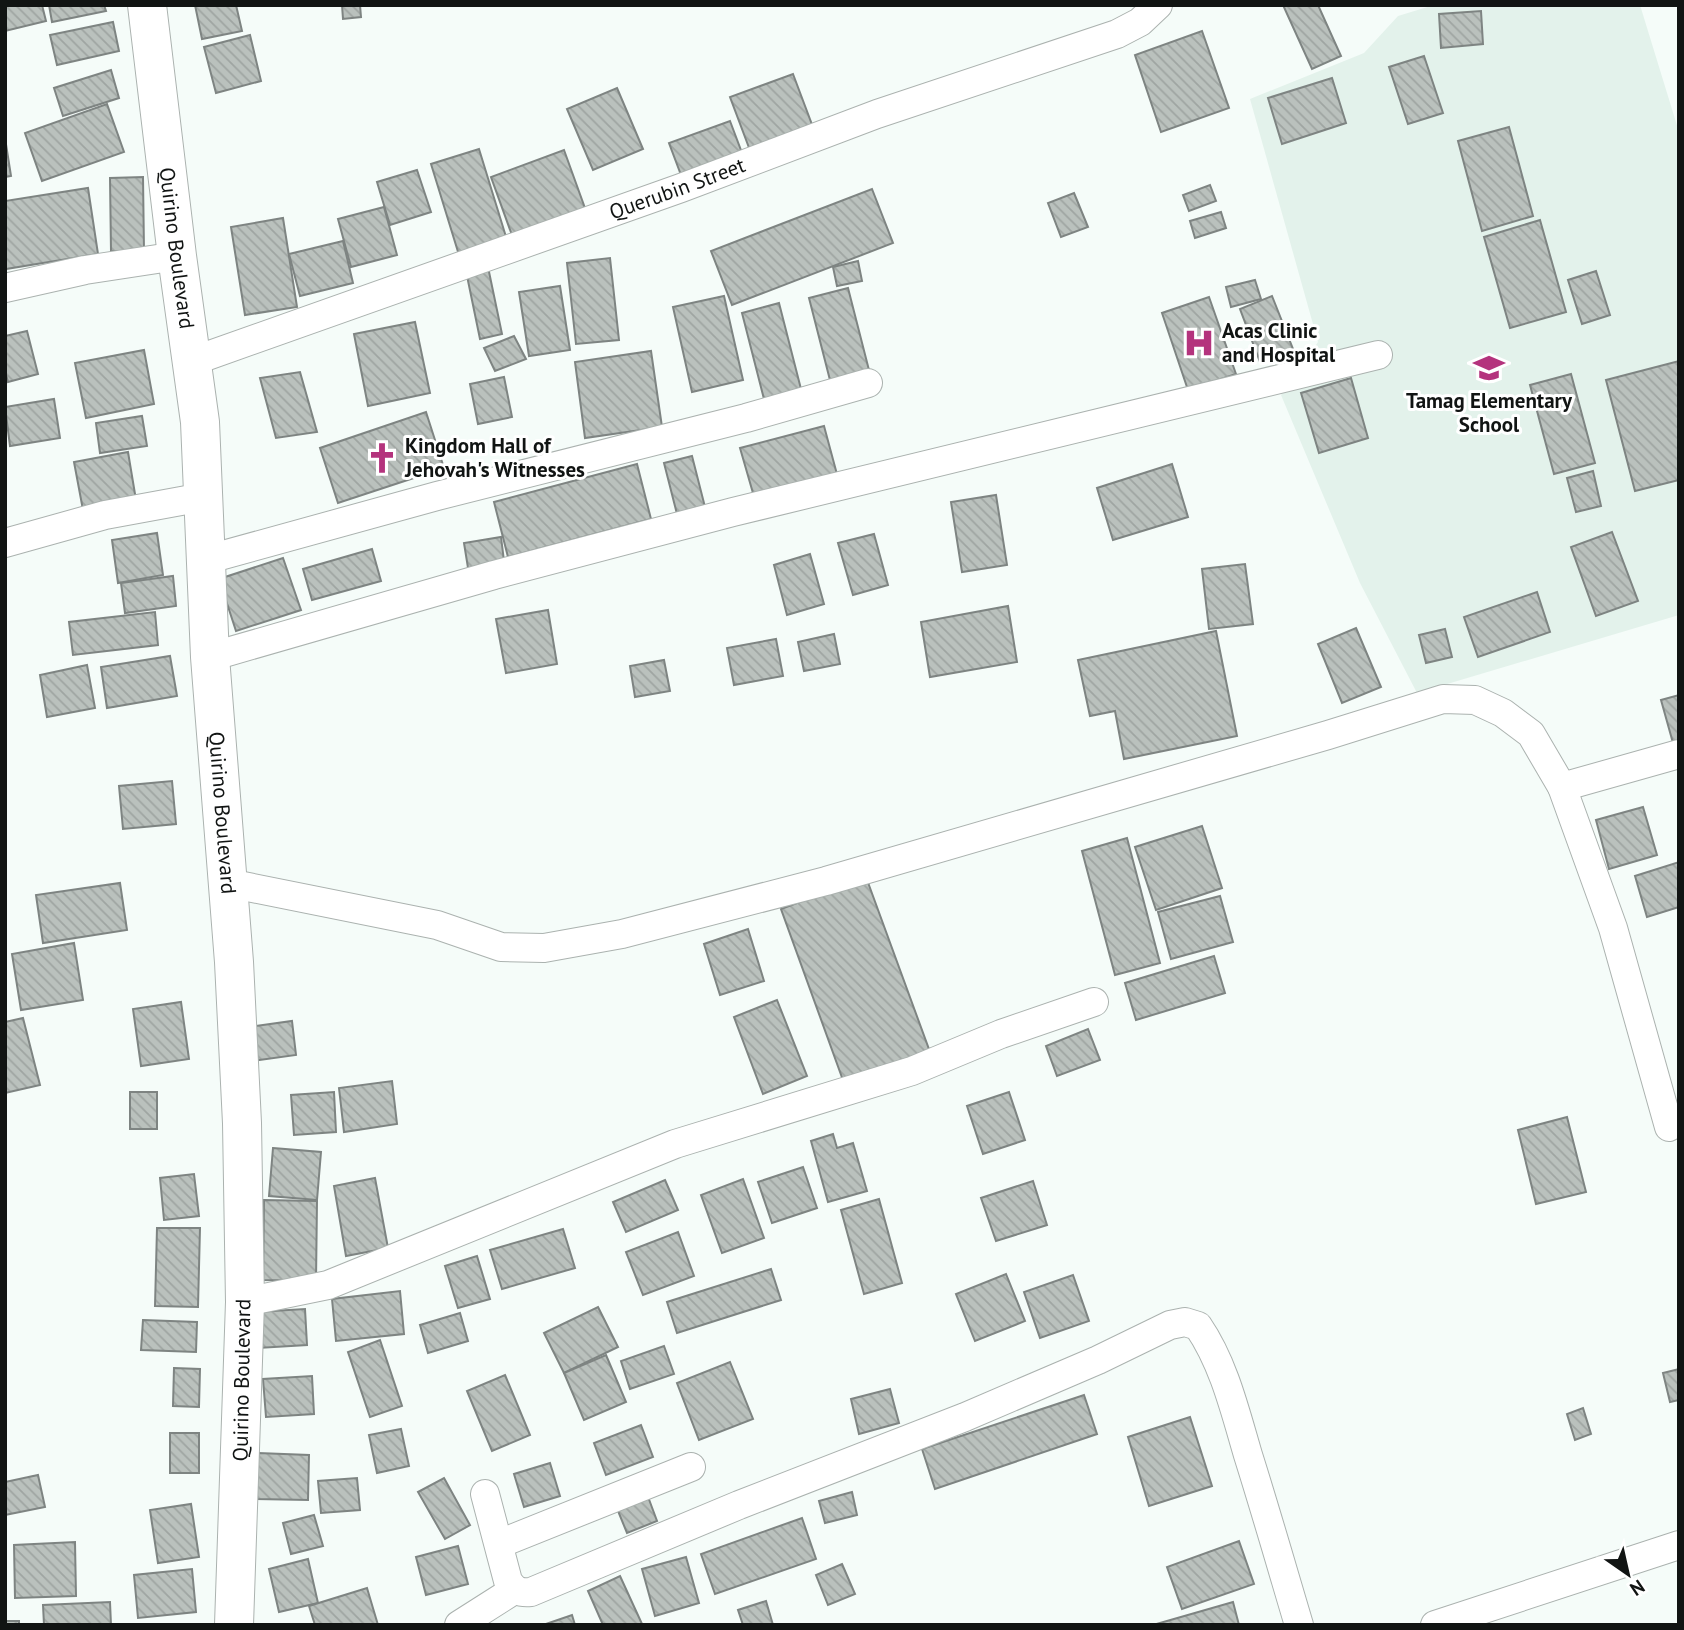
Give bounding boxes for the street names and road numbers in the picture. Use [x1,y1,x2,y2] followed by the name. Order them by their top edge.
[606,151,749,225] street label: Querubin Street
[154,166,201,331] street label: Quirino Boulevard
[203,731,243,895] street label: Quirino Boulevard
[227,1298,256,1462] street label: Quirino Boulevard

